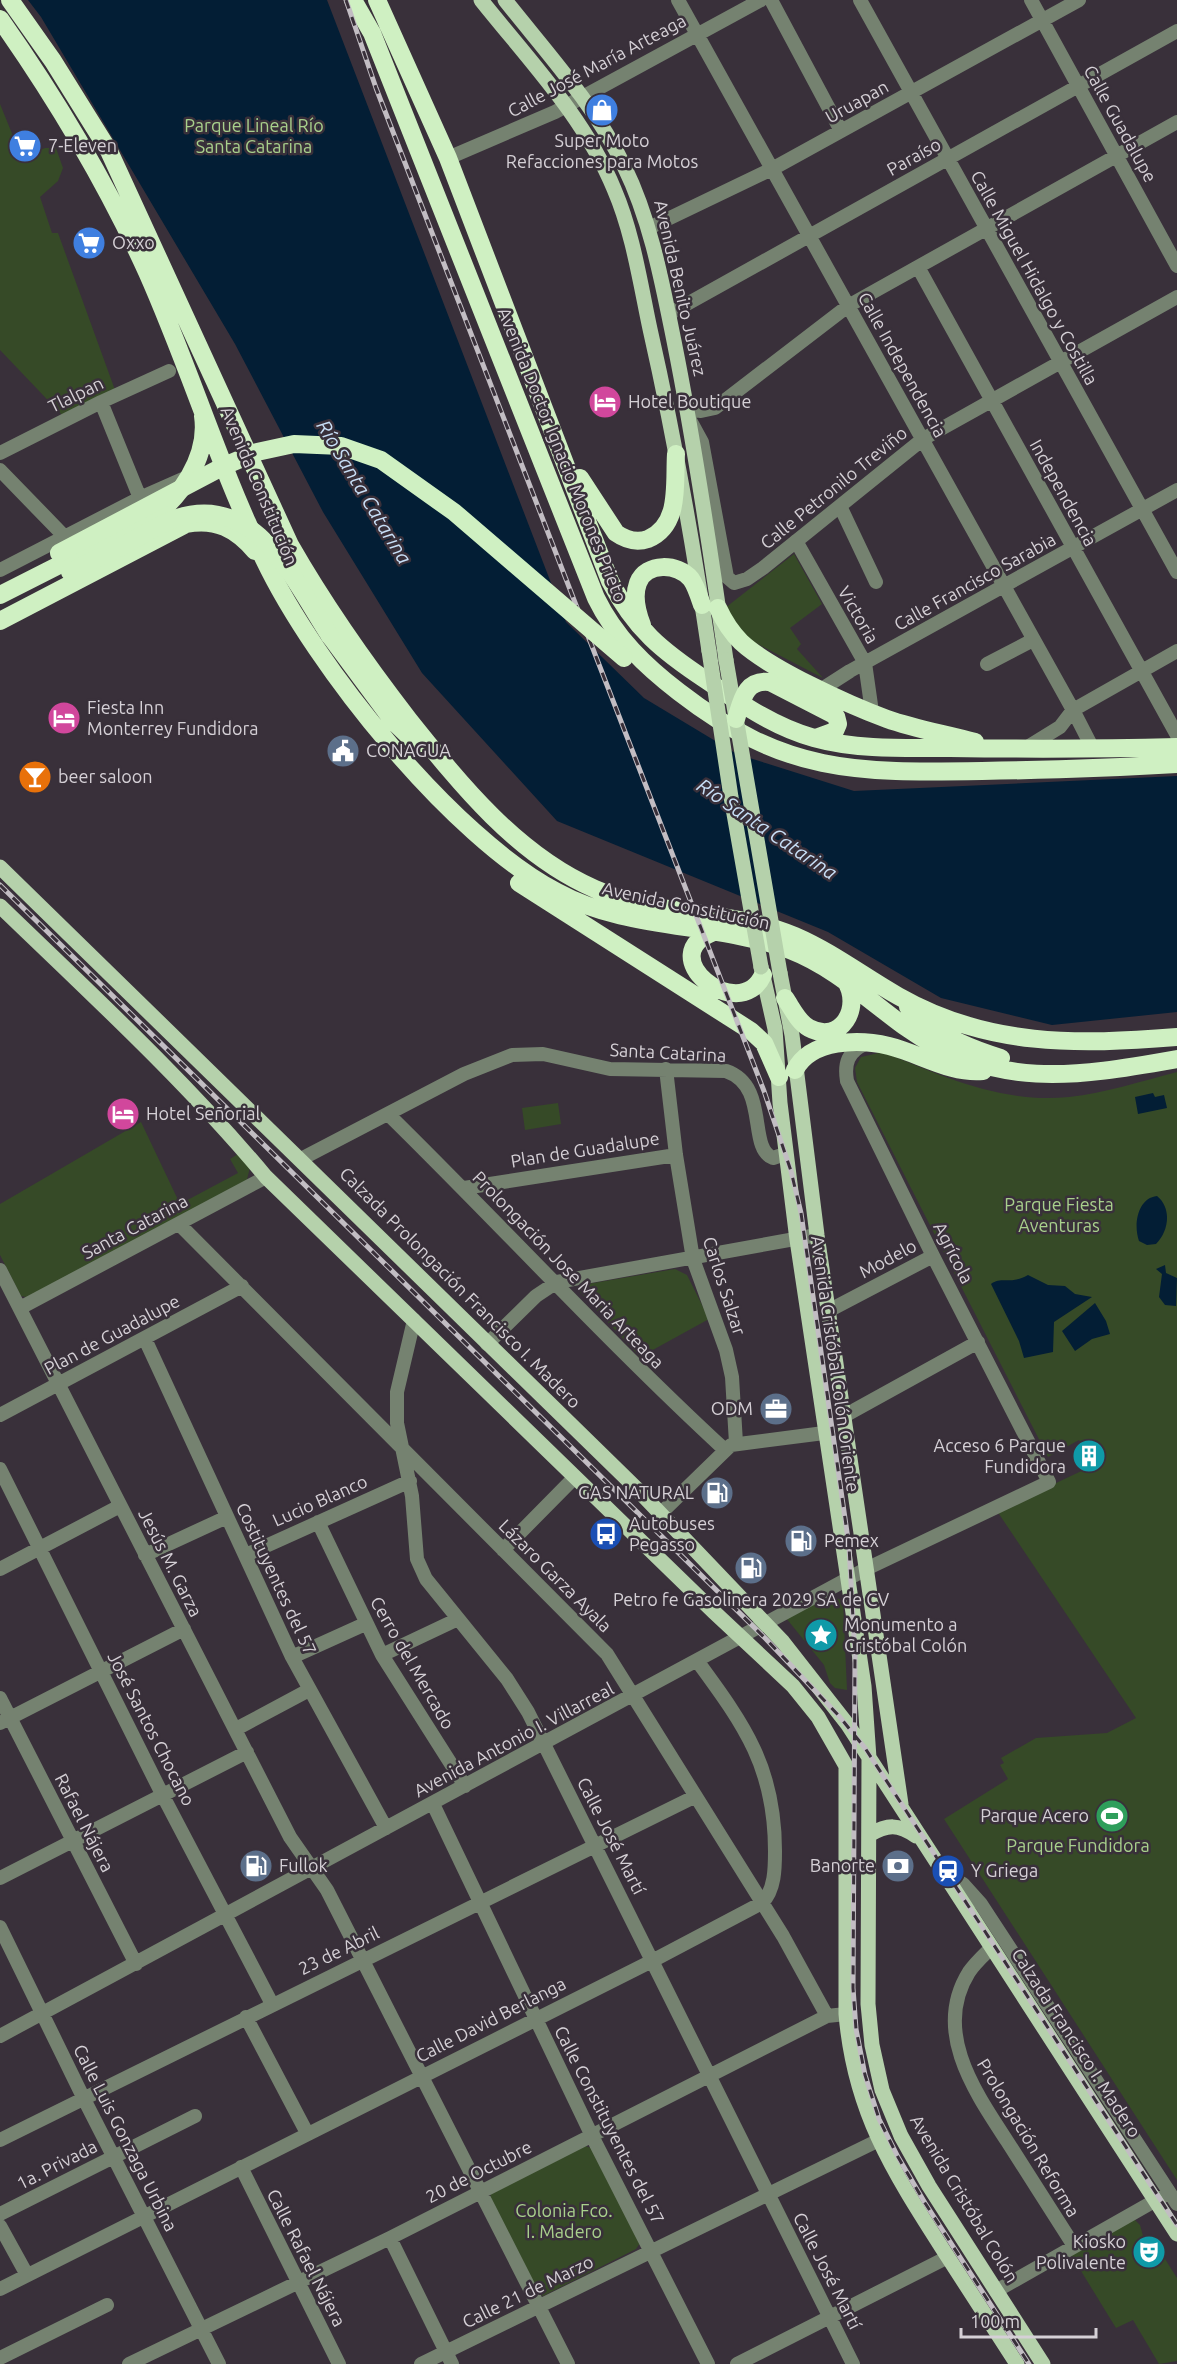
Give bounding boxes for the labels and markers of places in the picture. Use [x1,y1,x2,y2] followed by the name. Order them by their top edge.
[584,92,620,128] shop icon: Super Moto Refacciones para Motos
[7,128,43,164] supermarket icon: 7-Eleven
[506,130,698,171] place label: Super Moto Refacciones para Motos
[48,135,117,155] place label: 7-Eleven
[71,225,107,261] supermarket icon: Oxxo
[112,232,155,252] place label: Oxxo
[587,384,623,420] hotel icon: Hotel Boutique
[628,391,751,411] place label: Hotel Boutique
[87,697,259,738] place label: Fiesta Inn Monterrey Fundidora
[46,700,82,736] hotel icon: Fiesta Inn Monterrey Fundidora
[325,733,361,769] public building icon: CONAGUA
[366,740,451,760] place label: CONAGUA
[17,759,53,795] bar icon: beer saloon
[58,766,152,786] place label: beer saloon
[105,1096,141,1132] hotel icon: Hotel Señorial
[146,1103,261,1123] place label: Hotel Señorial
[758,1391,794,1427] office icon: ODM
[711,1398,753,1418] place label: ODM
[934,1435,1066,1476] place label: Acceso 6 Parque Fundidora
[1071,1438,1107,1474] building icon: Acceso 6 Parque Fundidora
[699,1475,735,1511] fuel station icon: GAS NATURAL
[578,1482,694,1502] place label: GAS NATURAL
[629,1513,715,1554] place label: Autobuses Pegasso
[588,1516,624,1552] bus stop icon: Autobuses Pegasso
[783,1523,819,1559] fuel station icon: Pemex
[824,1530,879,1550] place label: Pemex
[733,1550,769,1586] fuel station icon: Petro fe Gasolinera 2029 SA de CV
[613,1589,890,1609] place label: Petro fe Gasolinera 2029 SA de CV
[844,1614,967,1655] place label: Monumento a Cristóbal Colón
[803,1617,839,1653] place icon: Monumento a Cristóbal Colón
[1094,1798,1130,1834] sports icon: Parque Acero
[980,1805,1089,1825] place label: Parque Acero
[238,1848,274,1884] fuel station icon: Fullok
[880,1848,916,1884] bank icon: Banorte
[930,1853,966,1889] station icon: Y Griega
[279,1855,328,1875] place label: Fullok
[810,1855,875,1875] place label: Banorte
[971,1860,1038,1880] place label: Y Griega
[1036,2231,1126,2272] place label: Kiosko Polivalente
[1131,2234,1167,2270] theatre icon: Kiosko Polivalente

